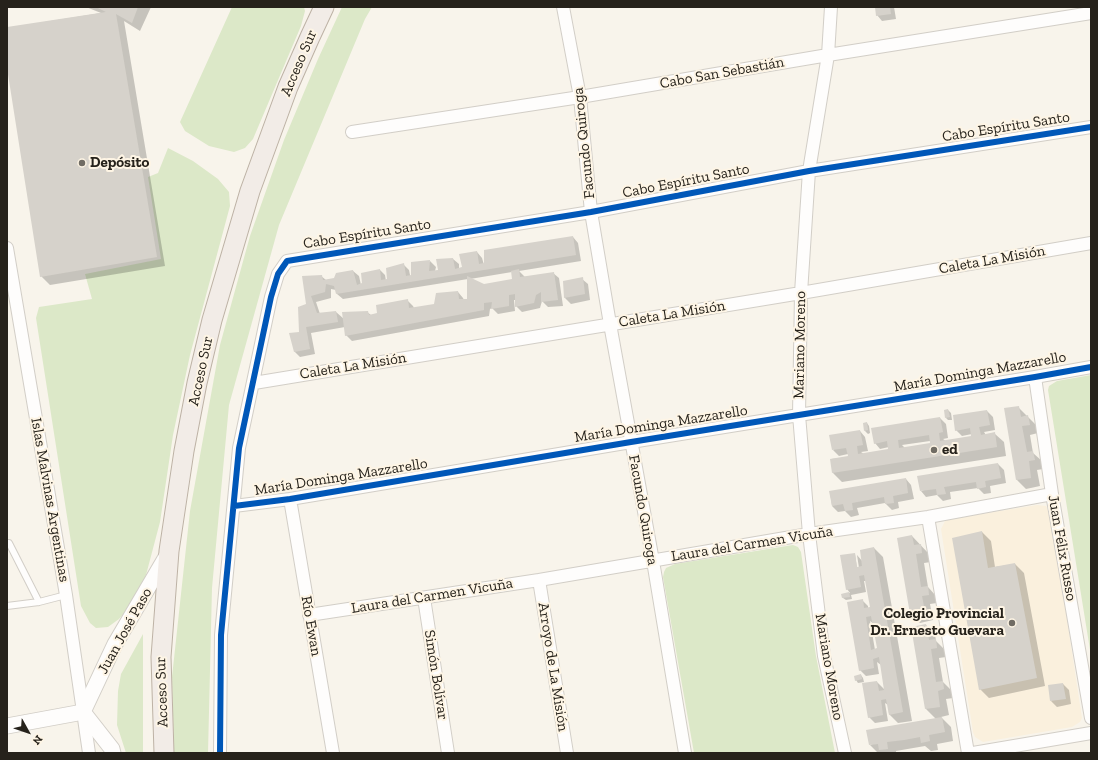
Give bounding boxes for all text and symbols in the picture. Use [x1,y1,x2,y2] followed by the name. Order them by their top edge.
[277,27,321,99] street label: Acceso Sur
[659,53,785,93] street label: Cabo San Sebastián
[569,86,599,200] street label: Facundo Quiroga
[941,108,1071,146] street label: Cabo Espíritu Santo
[90,154,149,172] place label: Depósito
[77,158,87,168] marker: Depósito
[621,160,751,202] street label: Cabo Espíritu Santo
[302,215,432,253] street label: Cabo Espíritu Santo
[938,242,1046,278] street label: Caleta La Misión
[790,291,810,399] street label: Mariano Moreno
[618,297,726,331] street label: Caleta La Misión
[185,335,217,407] street label: Acceso Sur
[892,348,1068,396] street label: María Dominga Mazzarello
[299,349,407,383] street label: Caleta La Misión
[573,401,749,447] street label: María Dominga Mazzarello
[27,417,73,583] street label: Islas Malvinas Argentinas
[942,441,958,459] place label: ed
[929,445,939,455] marker: ed
[624,453,662,567] street label: Facundo Quiroga
[253,454,429,500] street label: María Dominga Mazzarello
[1044,494,1080,602] street label: Juan Félix Russo
[670,522,834,566] street label: Laura del Carmen Vicuña
[350,574,514,618] street label: Laura del Carmen Vicuña
[94,585,156,677] street label: Juan José Paso
[297,595,325,657] street label: Río Ewan
[534,601,572,733] street label: Arroyo de La Misión
[870,605,1004,640] place label: Colegio Provincial Dr. Ernesto Guevara
[811,612,847,722] street label: Mariano Moreno
[1007,618,1017,628] marker: Colegio Provincial Dr. Ernesto Guevara
[420,629,452,721] street label: Simón Bolívar
[152,656,172,728] street label: Acceso Sur
[8,712,48,752] north arrow
[30,733,45,747] text: N

